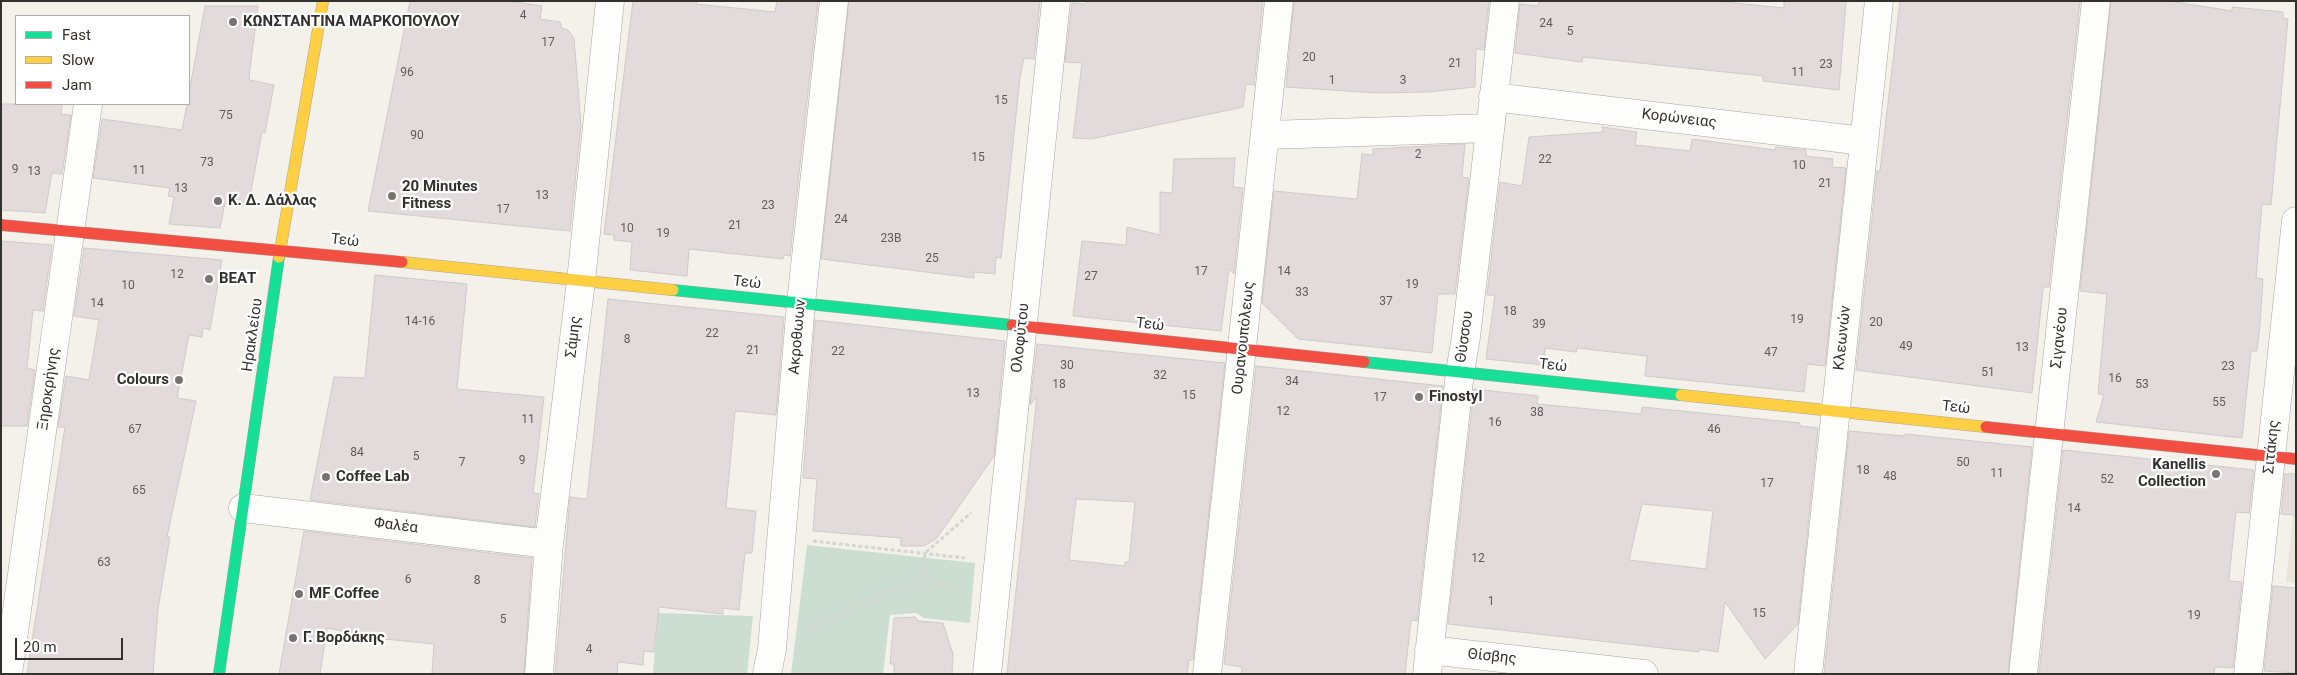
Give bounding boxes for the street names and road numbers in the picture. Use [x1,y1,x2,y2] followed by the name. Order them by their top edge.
[1641,105,1717,133] street label: Κορώνειας
[330,231,360,251] street label: Τεώ
[732,273,762,293] street label: Τεώ
[1229,281,1259,395] street label: Ουρανουπόλεως
[239,297,267,373] street label: Ηρακλείου
[786,299,810,375] street label: Ακροθωων
[1008,302,1034,374] street label: Ολοφύτου
[1831,305,1855,371] street label: Κλεωνών
[2048,307,2072,369] street label: Σιγανέου
[1452,310,1478,364] street label: Θύσσου
[562,315,586,359] street label: Σάμης
[1135,315,1165,335] street label: Τεώ
[34,346,64,432] street label: Ξηροκρήνης
[1538,356,1568,376] street label: Τεώ
[1941,398,1971,418] street label: Τεώ
[2260,419,2284,475] street label: Σιτάκης
[373,514,419,538] street label: Φαλέα
[1467,645,1517,669] street label: Θίσβης

